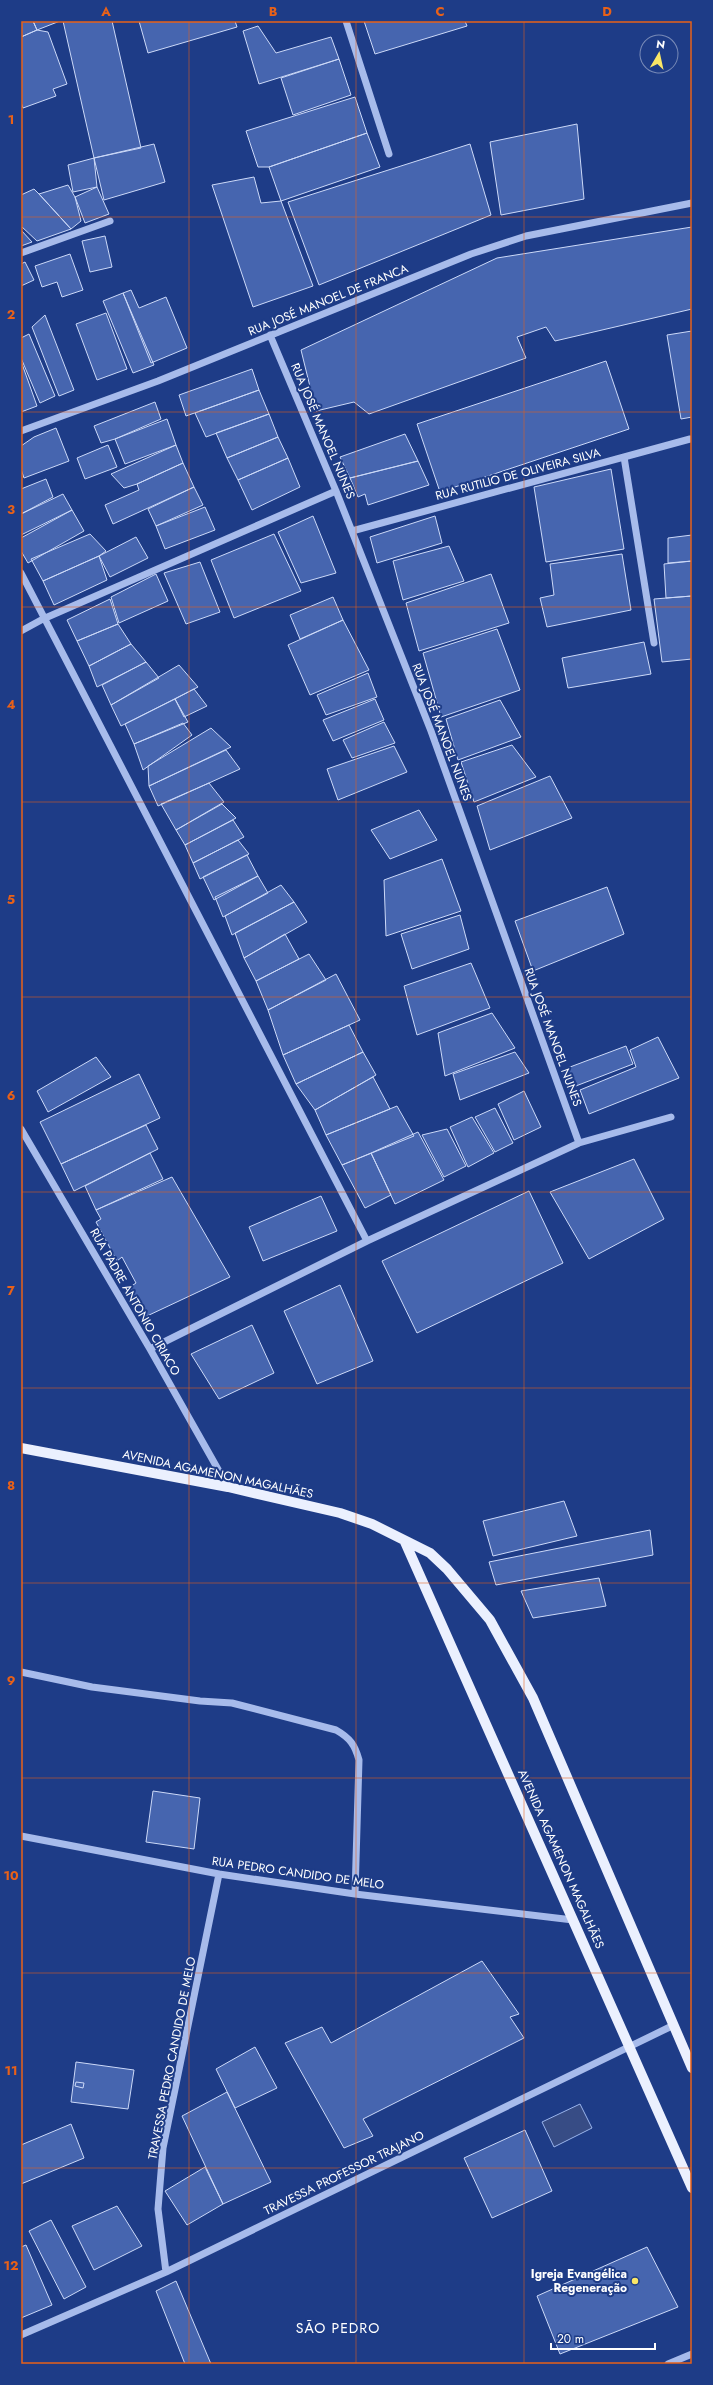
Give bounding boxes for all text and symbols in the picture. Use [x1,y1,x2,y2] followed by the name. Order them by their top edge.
[100,2,111,21] text: A
[269,2,278,21] text: B
[435,2,445,21] text: C
[602,2,612,21] text: D
[639,34,679,74] north arrow
[655,36,666,53] text: N
[8,110,14,129] text: 1
[245,260,411,340] street label: RUA JOSÉ MANOEL DE FRANCA
[7,305,15,324] text: 2
[286,360,360,502] street label: RUA JOSÉ MANOEL NUNES
[433,443,603,505] street label: RUA RUTILIO DE OLIVEIRA SILVA
[7,500,15,519] text: 3
[407,661,477,804] street label: RUA JOSÉ MANOEL NUNES
[6,695,16,714] text: 4
[7,890,15,909] text: 5
[520,965,587,1109] street label: RUA JOSÉ MANOEL NUNES
[7,1086,16,1105] text: 6
[85,1225,185,1379] street label: RUA PADRE ANTONIO CIRIACO
[7,1281,15,1300] text: 7
[121,1445,315,1503] street label: AVENIDA AGAMENON MAGALHÃES
[7,1476,15,1495] text: 8
[7,1671,16,1690] text: 9
[513,1767,609,1952] street label: AVENIDA AGAMENON MAGALHÃES
[211,1852,385,1894] street label: RUA PEDRO CANDIDO DE MELO
[3,1866,19,1885] text: 10
[143,1955,201,2161] street label: TRAVESSA PEDRO CANDIDO DE MELO
[4,2061,18,2080] text: 11
[261,2126,427,2220] street label: TRAVESSA PROFESSOR TRAJANO
[3,2256,19,2275] text: 12
[531,2265,627,2297] place label: Igreja Evangélica Regeneração
[630,2276,640,2286] marker: Igreja Evangélica Regeneração
[296,2318,380,2338] district label: SÃO PEDRO
[551,2325,655,2351] scale bar
[557,2330,584,2348] text: 20 m

